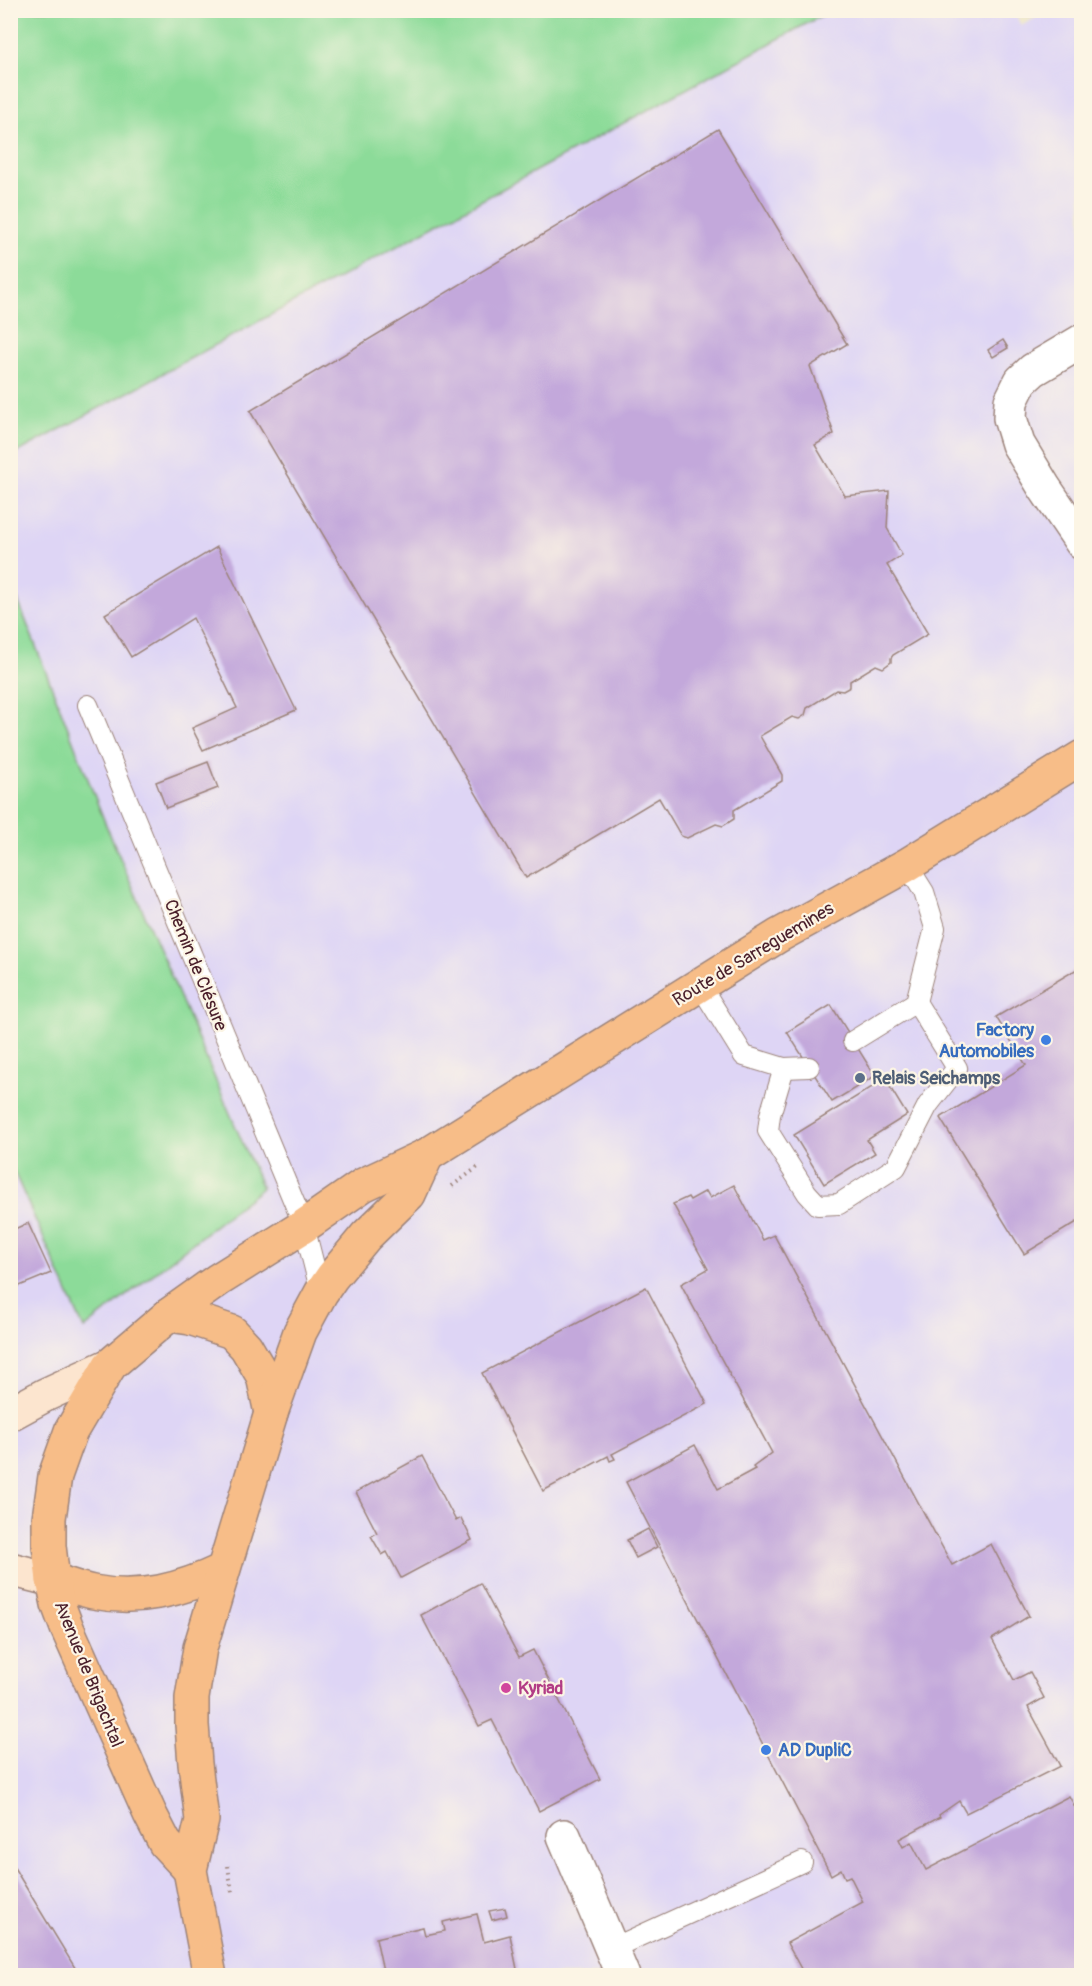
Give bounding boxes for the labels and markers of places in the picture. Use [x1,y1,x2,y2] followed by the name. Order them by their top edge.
[939,1019,1035,1063] place label: Factory Automobiles
[1039,1033,1053,1047] marker: Factory Automobiles
[872,1067,1001,1090] place label: Relais Seichamps
[853,1071,867,1085] marker: Relais Seichamps
[518,1677,564,1700] place label: Kyriad
[499,1681,513,1695] marker: Kyriad
[778,1739,852,1762] place label: AD DupliC
[759,1743,773,1757] marker: AD DupliC

